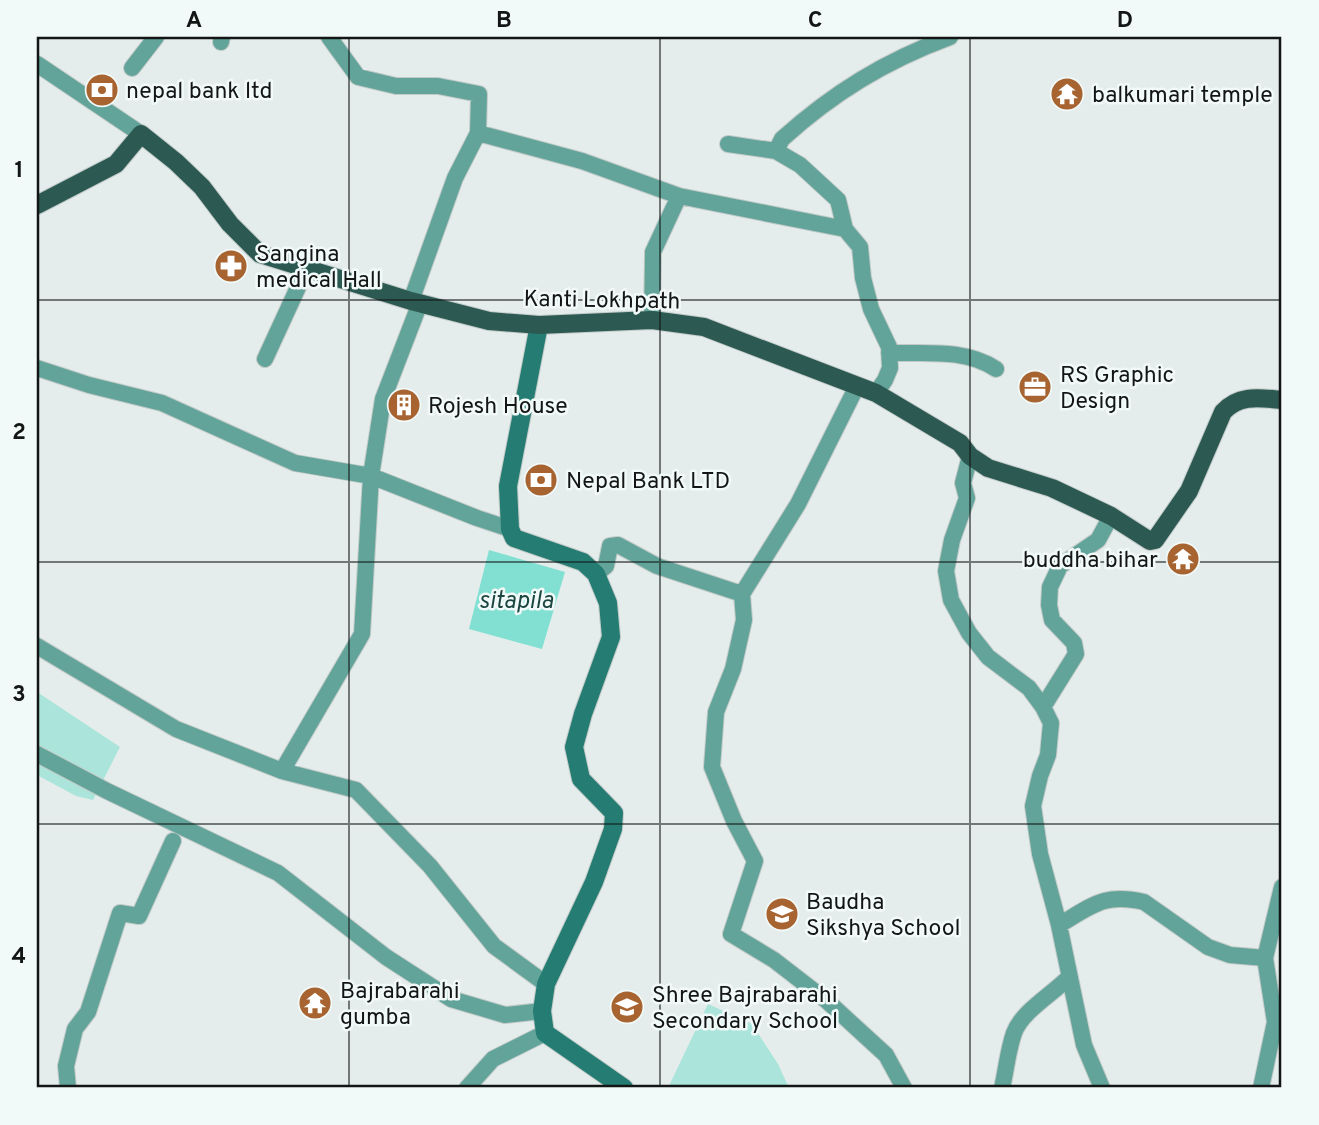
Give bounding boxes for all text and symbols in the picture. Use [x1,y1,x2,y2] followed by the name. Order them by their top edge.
[186,7,202,36] text: A
[496,7,512,36] text: B
[808,7,822,36] text: C
[1117,7,1133,36] text: D
[83,71,121,109] bank icon: nepal bank ltd
[1048,75,1086,113] temple icon: balkumari temple
[126,78,272,107] place label: nepal bank ltd
[1092,82,1273,111] place label: balkumari temple
[14,157,24,186] text: 1
[256,241,382,296] place label: Sangina medical Hall
[212,247,250,285] pharmacy icon: Sangina medical Hall
[523,286,681,317] street label: Kanti Lokhpath
[1060,362,1174,417] place label: RS Graphic Design
[1016,368,1054,406] office icon: RS Graphic Design
[385,386,423,424] building icon: Rojesh House
[428,393,568,422] place label: Rojesh House
[12,419,26,448] text: 2
[522,461,560,499] bank icon: Nepal Bank LTD
[566,468,730,497] place label: Nepal Bank LTD
[1164,540,1202,578] temple icon: buddha bihar
[1023,547,1158,576] place label: buddha bihar
[479,587,554,617] water label: sitapila
[12,681,26,710] text: 3
[806,889,961,944] place label: Baudha Sikshya School
[763,895,801,933] school or university icon: Baudha Sikshya School
[12,943,26,972] text: 4
[340,978,460,1033] place label: Bajrabarahi gumba
[652,982,838,1037] place label: Shree Bajrabarahi Secondary School
[296,984,334,1022] temple icon: Bajrabarahi gumba
[608,988,646,1026] school or university icon: Shree Bajrabarahi Secondary School

